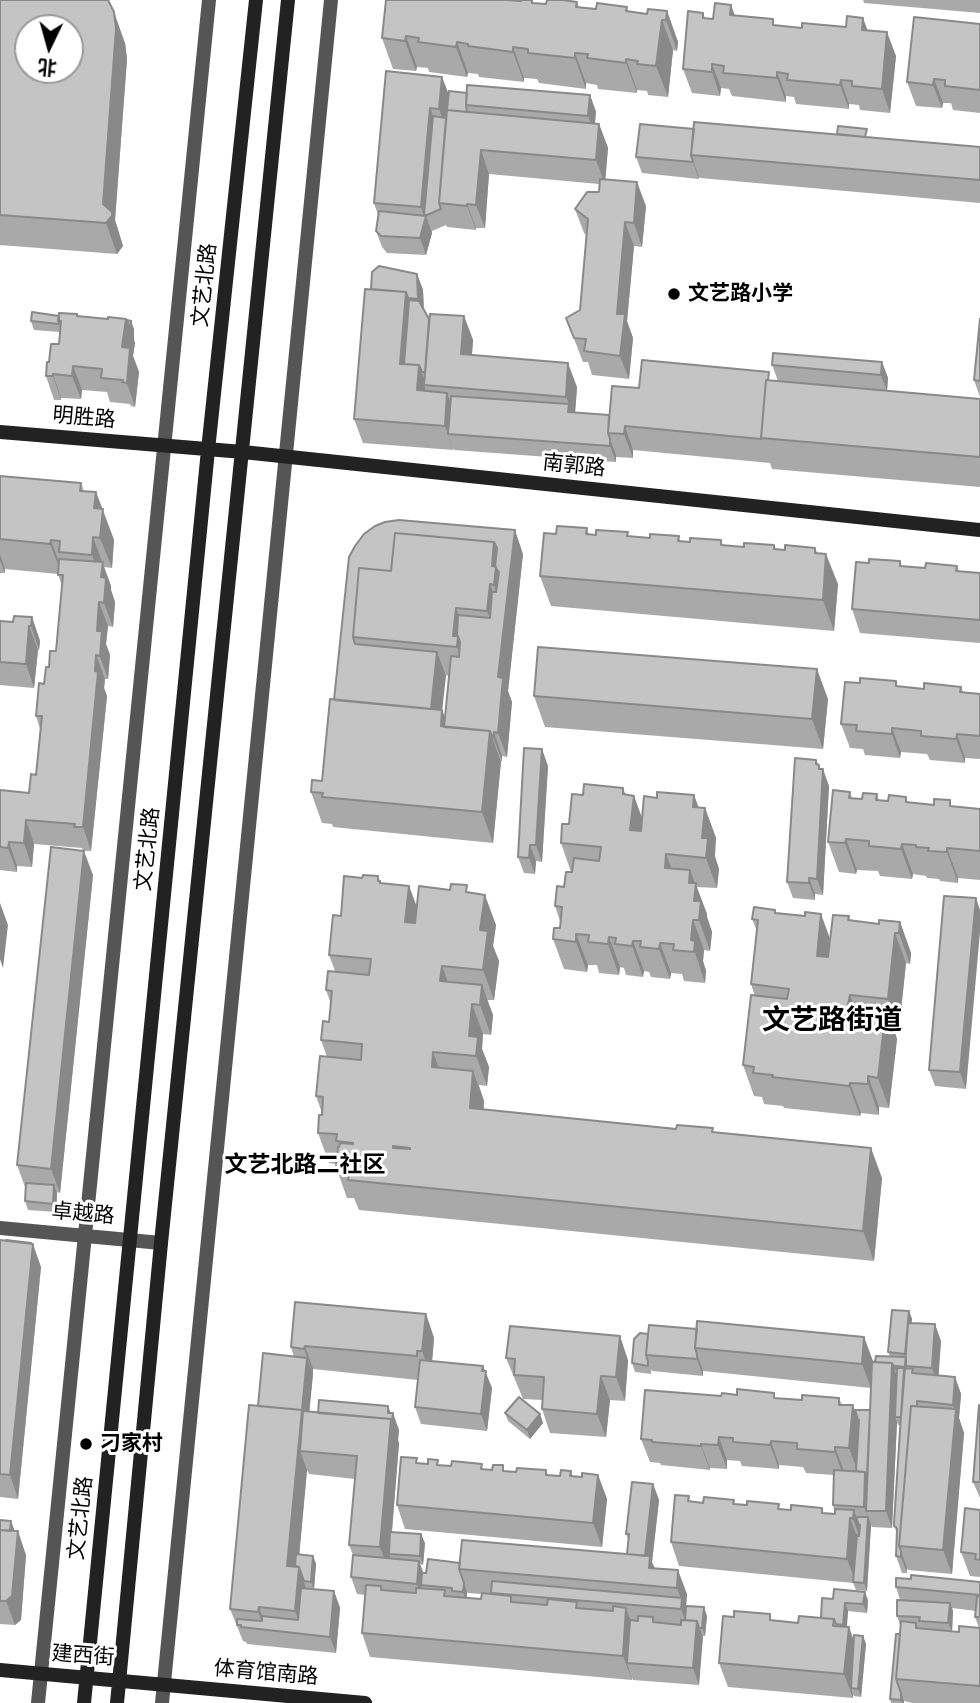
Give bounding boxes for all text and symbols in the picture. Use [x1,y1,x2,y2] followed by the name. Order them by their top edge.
[14,14,84,84] north arrow
[37,54,58,82] text: 北
[188,242,222,328] street label: 文艺北路
[688,281,793,307] place label: 文艺路小学
[666,286,682,302] marker: 文艺路小学
[52,403,116,433] street label: 明胜路
[541,450,607,482] street label: 南郭路
[131,806,165,892] street label: 文艺北路
[762,1004,902,1038] district label: 文艺路街道
[225,1151,385,1179] district label: 文艺北路二社区
[51,1199,115,1229] street label: 卓越路
[100,1431,163,1457] place label: 刁家村
[78,1436,94,1452] marker: 刁家村
[64,1475,98,1561] street label: 文艺北路
[51,1641,115,1671] street label: 建西街
[213,1656,319,1690] street label: 体育馆南路

